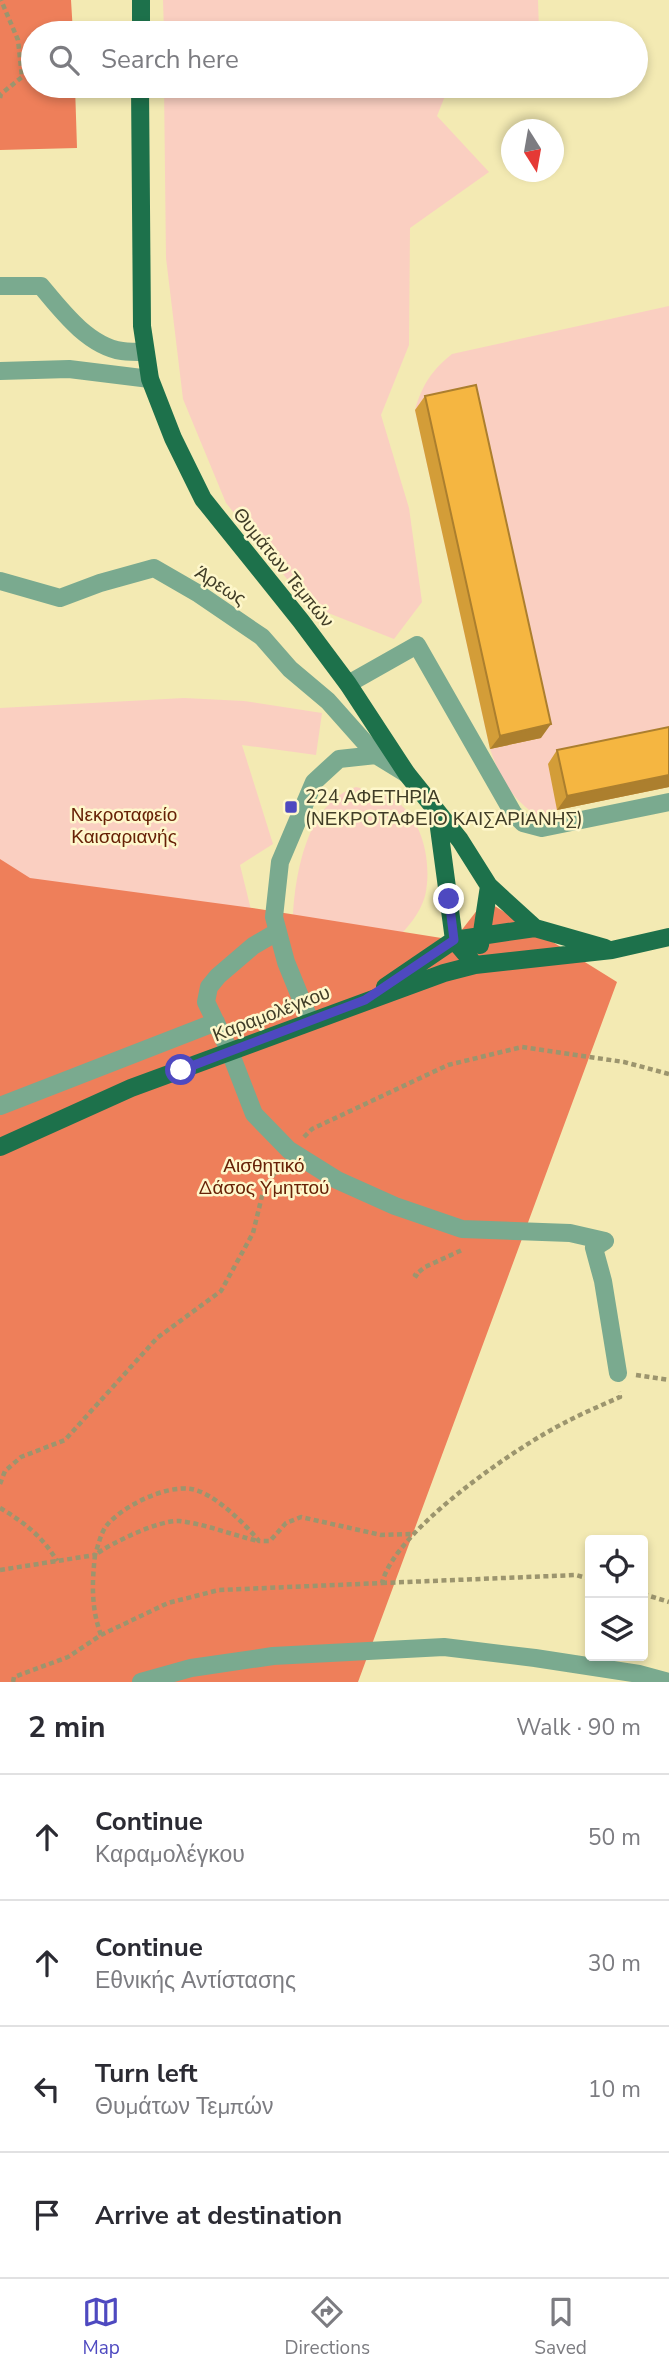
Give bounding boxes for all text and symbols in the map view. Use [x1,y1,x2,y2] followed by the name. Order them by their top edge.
[21,21,648,98] search box
[45,41,83,79] icon: search
[101,42,239,77] text: Search here
[501,119,564,182] north arrow
[227,502,340,633] street label: Θυμάτων Τεμπών
[190,560,251,612] street label: Άρεως
[305,784,583,832] place label: 224 ΑΦΕΤΗΡΙΑ (ΝΕΚΡΟΤΑΦΕΙΟ ΚΑΙΣΑΡΙΑΝΗΣ)
[283,799,299,815] marker: 224 ΑΦΕΤΗΡΙΑ (ΝΕΚΡΟΤΑΦΕΙΟ ΚΑΙΣΑΡΙΑΝΗΣ)
[71,802,177,850] park label: Νεκροταφείο Καισαριανής
[433,883,464,914] route end
[209,980,334,1048] street label: Καραμολέγκου
[165,1054,196,1085] route start
[199,1153,329,1201] park label: Αισθητικό Δάσος Υμηττού
[585,1535,648,1661] map controls
[585,1535,648,1598] button: locate
[585,1598,648,1661] button: layers
[28,1707,106,1748] text: 2 min
[516,1712,641,1743] text: Walk · 90 m
[95,1804,203,1839] text: Continue
[28,1818,66,1856] icon: ahead
[588,1822,641,1853] text: 50 m
[95,1839,245,1870] text: Καραμολέγκου
[95,1930,203,1965] text: Continue
[28,1944,66,1982] icon: ahead
[588,1948,641,1979] text: 30 m
[95,1965,296,1996] text: Εθνικής Αντίστασης
[95,2056,198,2091] text: Turn left
[28,2070,66,2108] icon: left
[588,2074,641,2105] text: 10 m
[95,2091,273,2122] text: Θυμάτων Τεμπών
[28,2196,66,2234] icon: arrive
[95,2198,342,2233] text: Arrive at destination
[82,2293,120,2361] tab: Map
[284,2293,370,2361] tab: Directions
[534,2293,587,2361] tab: Saved

